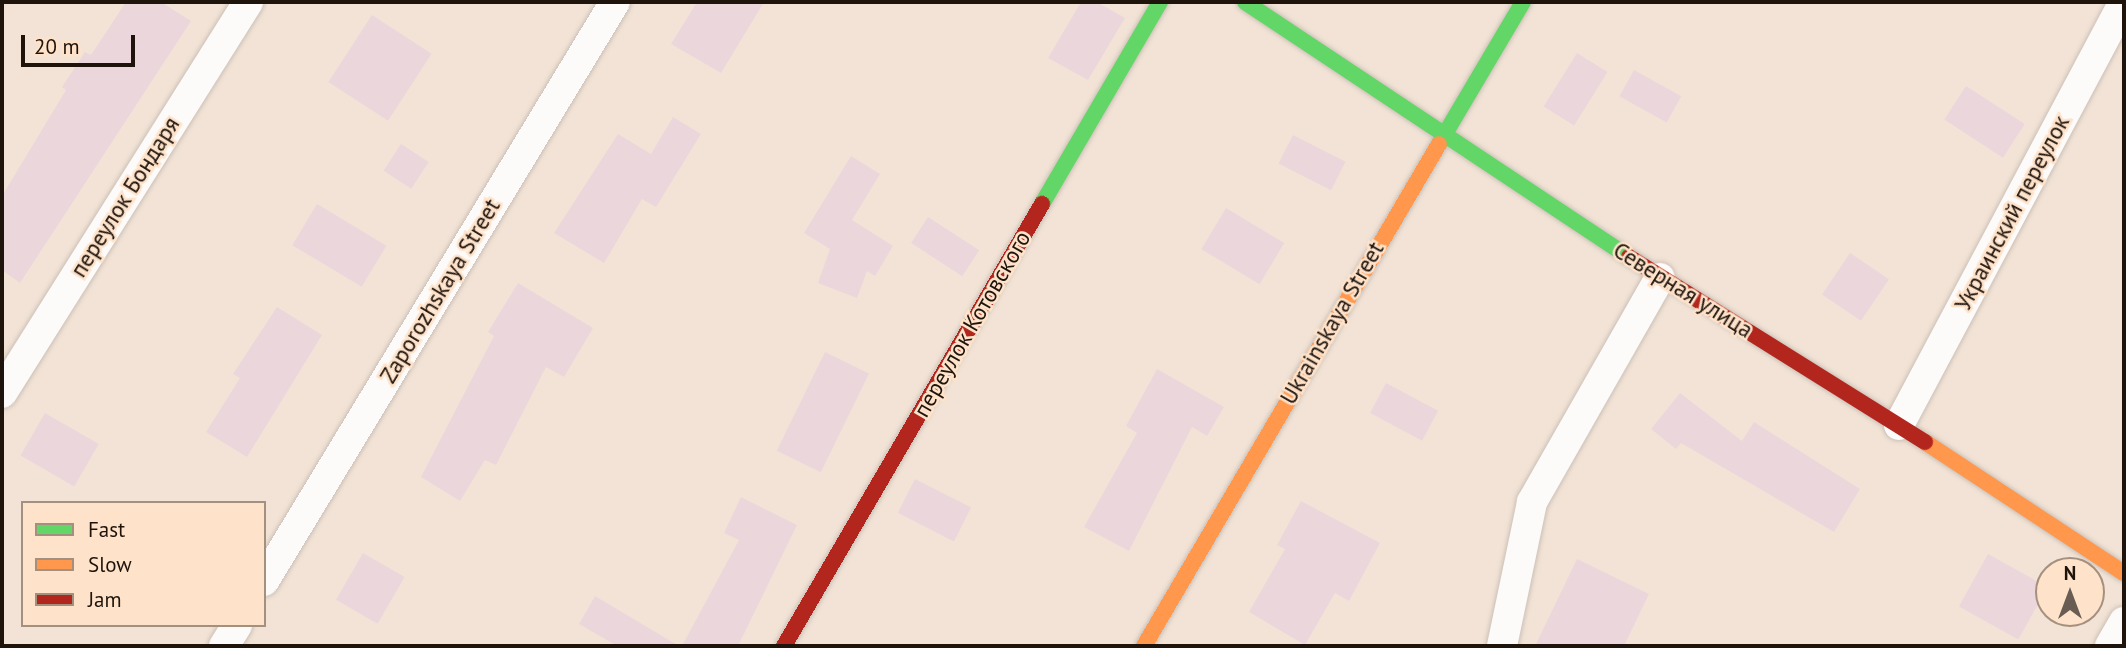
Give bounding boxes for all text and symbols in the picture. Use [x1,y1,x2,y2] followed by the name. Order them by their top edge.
[24,21,138,65] scale bar
[34,33,80,60] text: 20 m
[1949,111,2075,315] street label: Украинский переулок
[65,112,185,282] street label: переулок Бондаря
[374,194,506,388] street label: Zaporozhskaya Street
[908,226,1036,422] street label: переулок Котовского
[1608,236,1758,344] street label: Северная улица
[1274,237,1390,409] street label: Ukrainskaya Street
[21,501,266,627] legend
[88,516,125,543] text: Fast
[88,551,132,578] text: Slow
[2035,557,2105,627] north arrow
[2064,561,2076,585] text: N
[88,586,122,613] text: Jam

